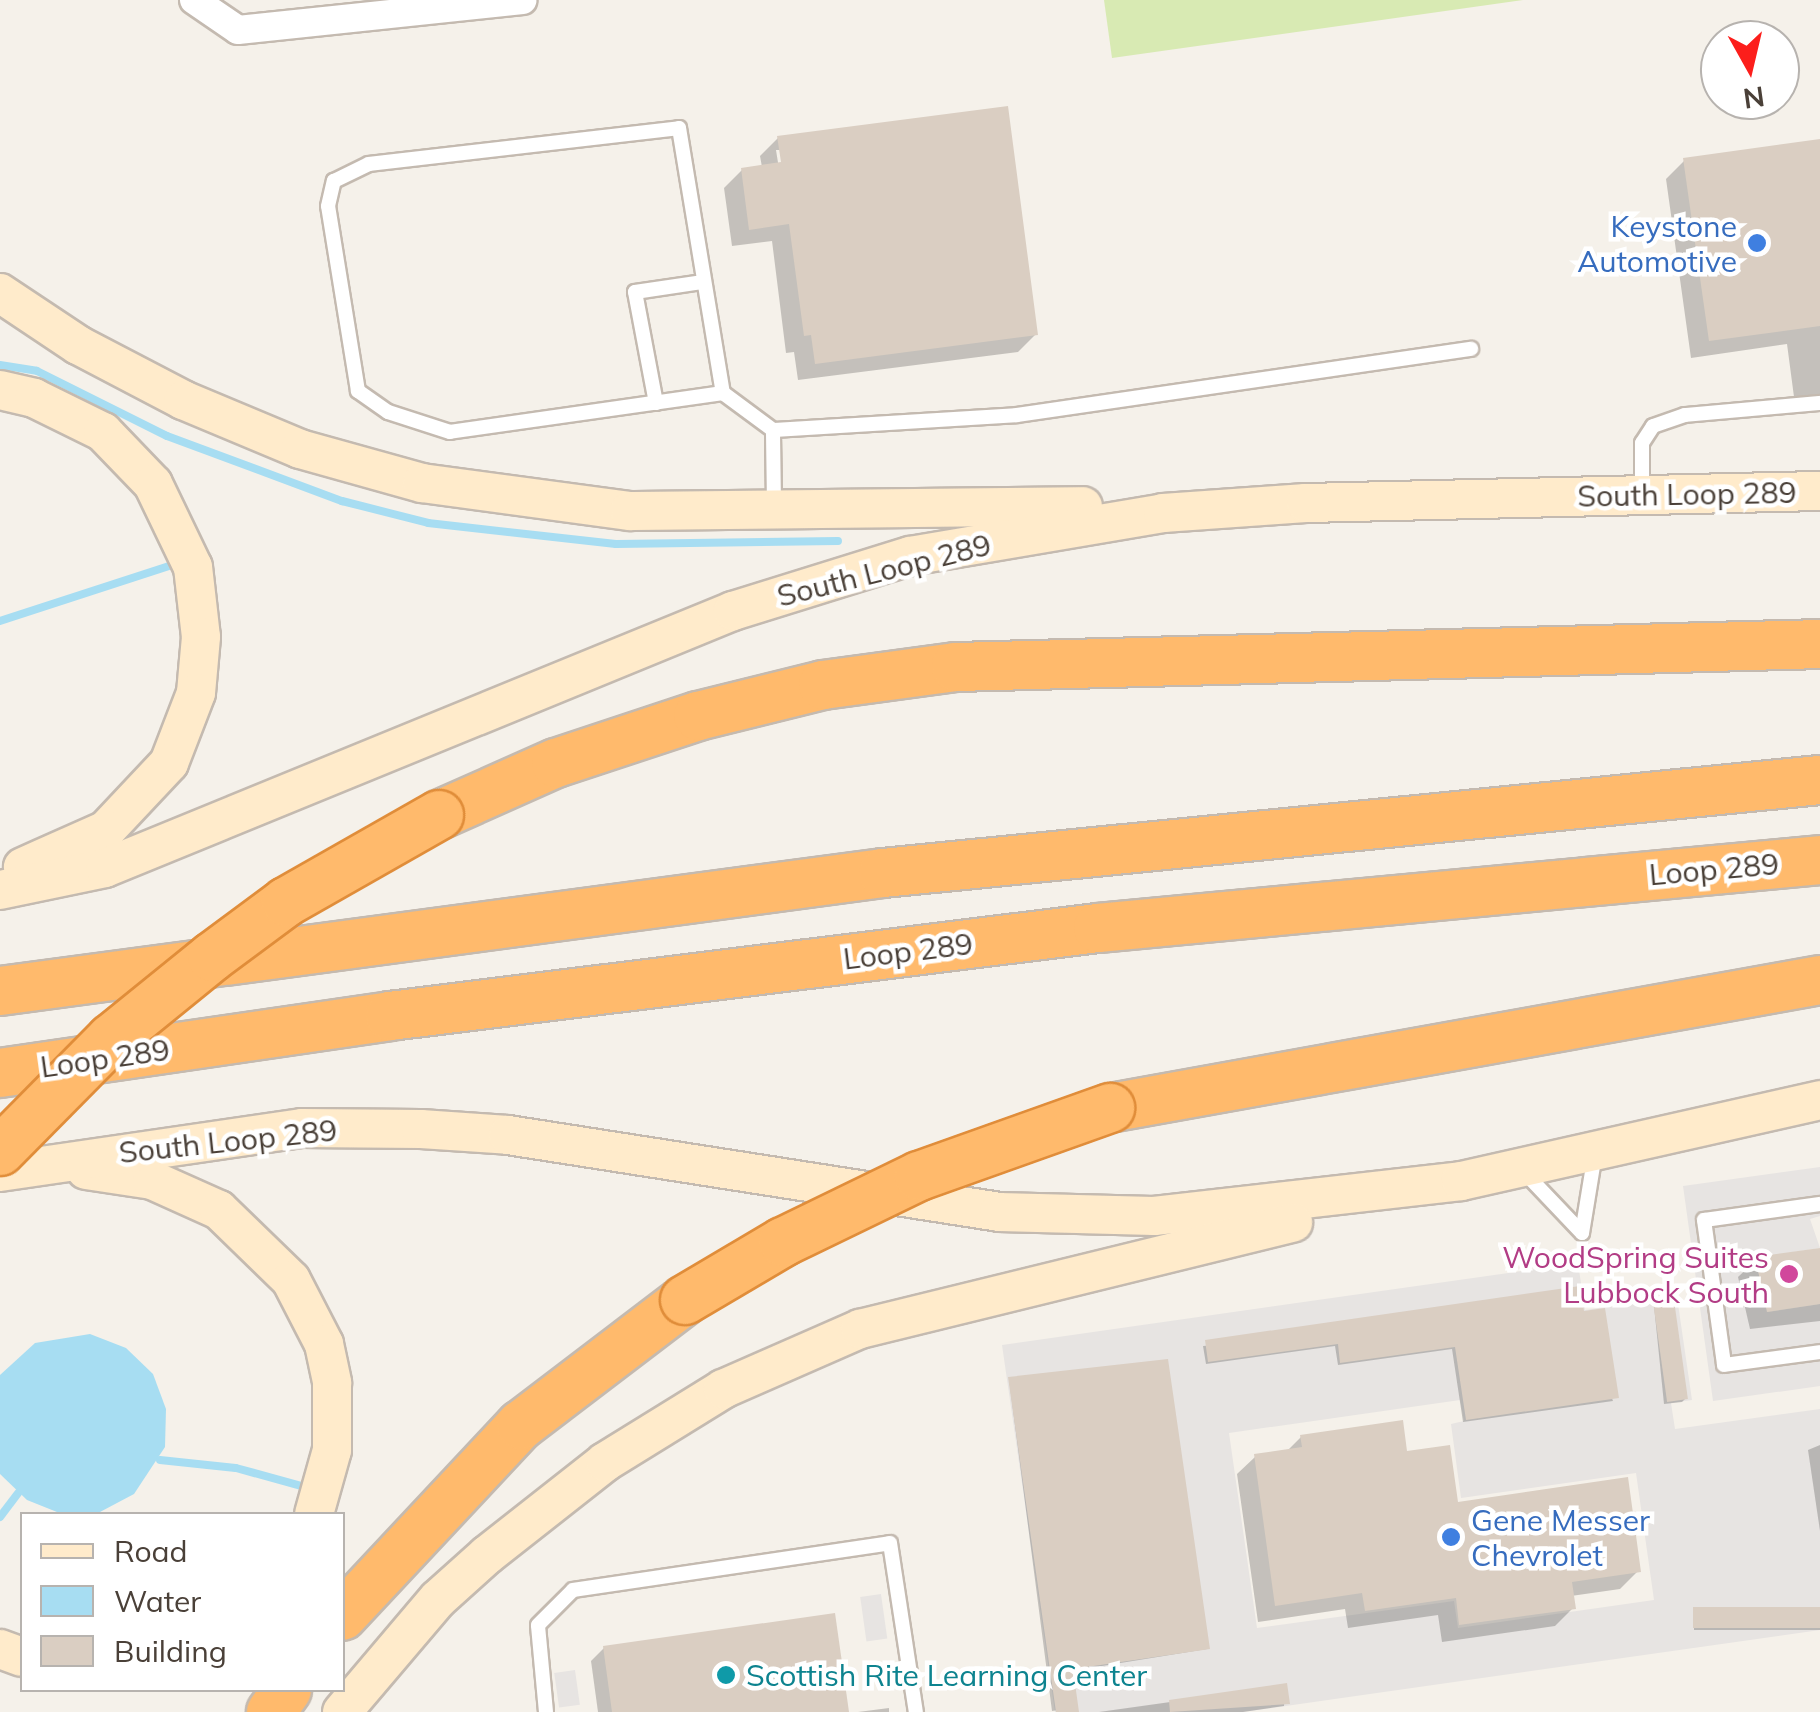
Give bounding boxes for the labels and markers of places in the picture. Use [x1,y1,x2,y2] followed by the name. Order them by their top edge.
[1577,208,1737,278] place label: Keystone Automotive
[1746,232,1768,254] marker: Keystone Automotive
[1502,1239,1769,1310] place label: WoodSpring Suites Lubbock South
[1778,1263,1800,1285] marker: WoodSpring Suites Lubbock South
[1471,1502,1650,1572] place label: Gene Messer Chevrolet
[1440,1526,1462,1548] marker: Gene Messer Chevrolet
[746,1657,1147,1693] place label: Scottish Rite Learning Center
[715,1664,737,1686] marker: Scottish Rite Learning Center

